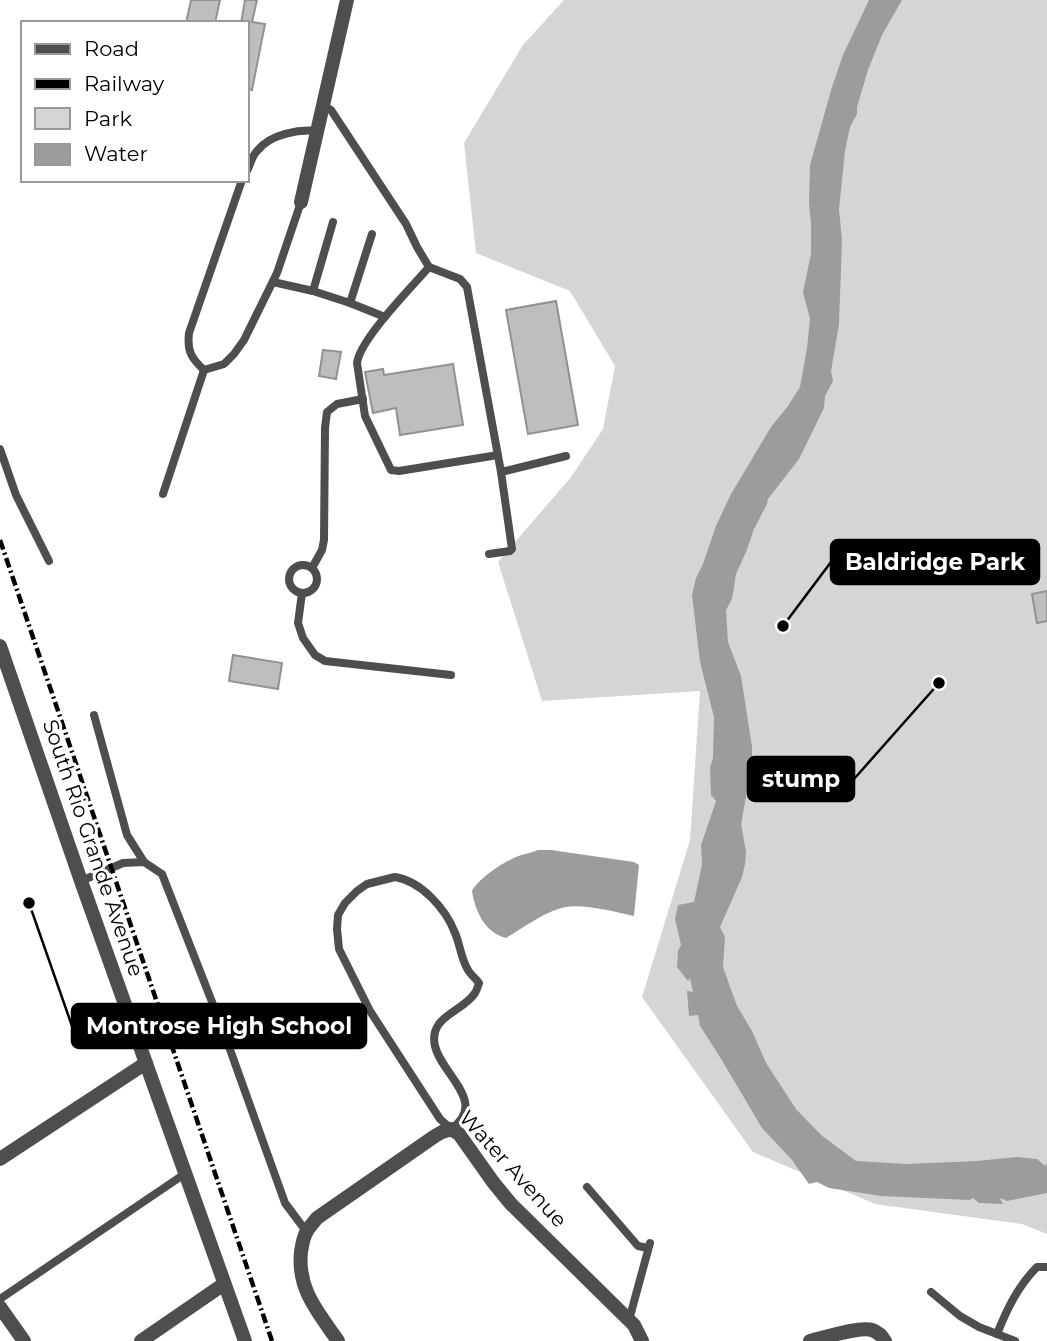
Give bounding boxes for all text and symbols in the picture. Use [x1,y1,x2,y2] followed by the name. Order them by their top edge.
[21,21,248,182] legend
[84,36,139,61] text: Road
[84,71,165,96] text: Railway
[84,106,132,131] text: Park
[84,141,148,166] text: Water
[831,540,1039,584] callout: Baldridge Park
[845,548,1026,576] text: Baldridge Park
[38,716,149,980] street label: South Rio Grande Avenue
[748,757,854,801] callout: stump
[762,765,840,793] text: stump
[72,1004,366,1048] callout: Montrose High School
[86,1012,352,1040] text: Montrose High School
[454,1105,572,1232] street label: Water Avenue

